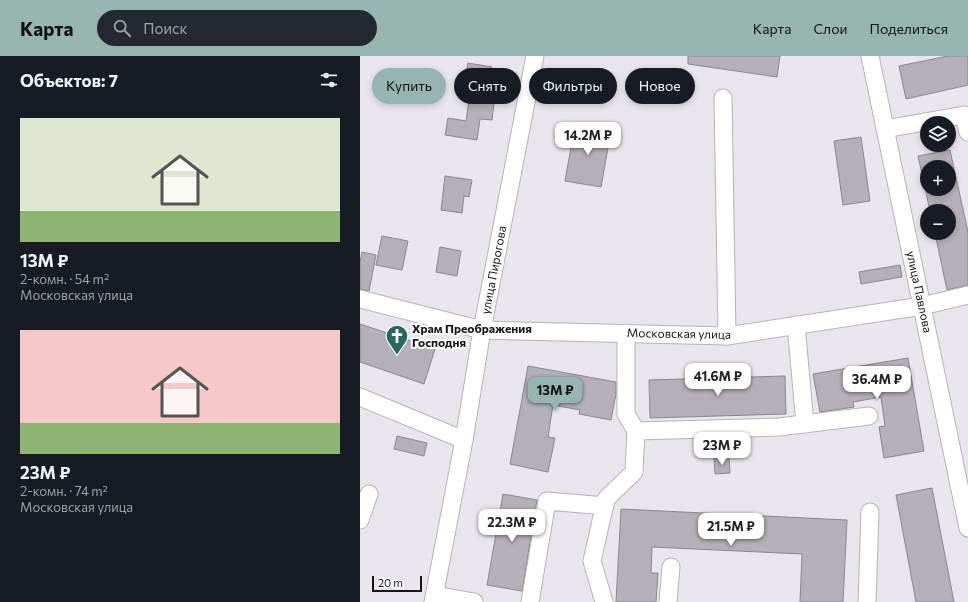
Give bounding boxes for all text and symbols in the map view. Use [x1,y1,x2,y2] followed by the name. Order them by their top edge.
[97,10,377,46] search box
[20,17,73,40] text: Карта
[111,17,133,39] icon: search
[143,19,188,37] text: Поиск
[753,20,791,37] text: Карта
[813,20,848,37] text: Слои
[870,20,948,37] text: Поделиться
[372,68,446,104] chip: Купить
[454,68,521,104] chip: Снять
[529,68,617,104] chip: Фильтры
[625,68,695,104] chip: Новое
[318,69,340,91] icon: filters
[20,70,118,91] text: Объектов: 7
[920,116,956,240] map controls
[920,116,956,152] button: layers
[551,122,625,156] pin: 14.2M ₽
[564,127,612,143] text: 14.2M ₽
[144,144,216,216] icon: home
[920,160,956,196] button: +
[920,204,956,240] button: −
[478,224,508,315] street label: улица Пирогова
[20,250,68,271] text: 13M ₽
[904,250,935,334] street label: улица Павлова
[20,271,109,287] text: 2-комн. · 54 m²
[20,287,133,303] text: Московская улица
[412,321,532,349] place label: Храм Преображения Господня
[384,323,410,356] church icon: Храм Преображения Господня
[627,325,731,341] street label: Московская улица
[144,356,216,428] icon: home
[681,363,755,397] pin: 41.6M ₽
[840,366,914,400] pin: 36.4M ₽
[694,368,742,384] text: 41.6M ₽
[852,371,902,387] text: 36.4M ₽
[527,377,583,411] pin: 13M ₽
[536,382,574,398] text: 13M ₽
[694,432,750,466] pin: 23M ₽
[703,437,741,453] text: 23M ₽
[20,462,70,483] text: 23M ₽
[20,483,108,499] text: 2-комн. · 74 m²
[20,499,133,515] text: Московская улица
[475,509,549,543] pin: 22.3M ₽
[694,513,768,547] pin: 21.5M ₽
[487,514,537,530] text: 22.3M ₽
[707,518,755,534] text: 21.5M ₽
[372,574,422,593] scale bar
[378,576,403,589] text: 20 m

